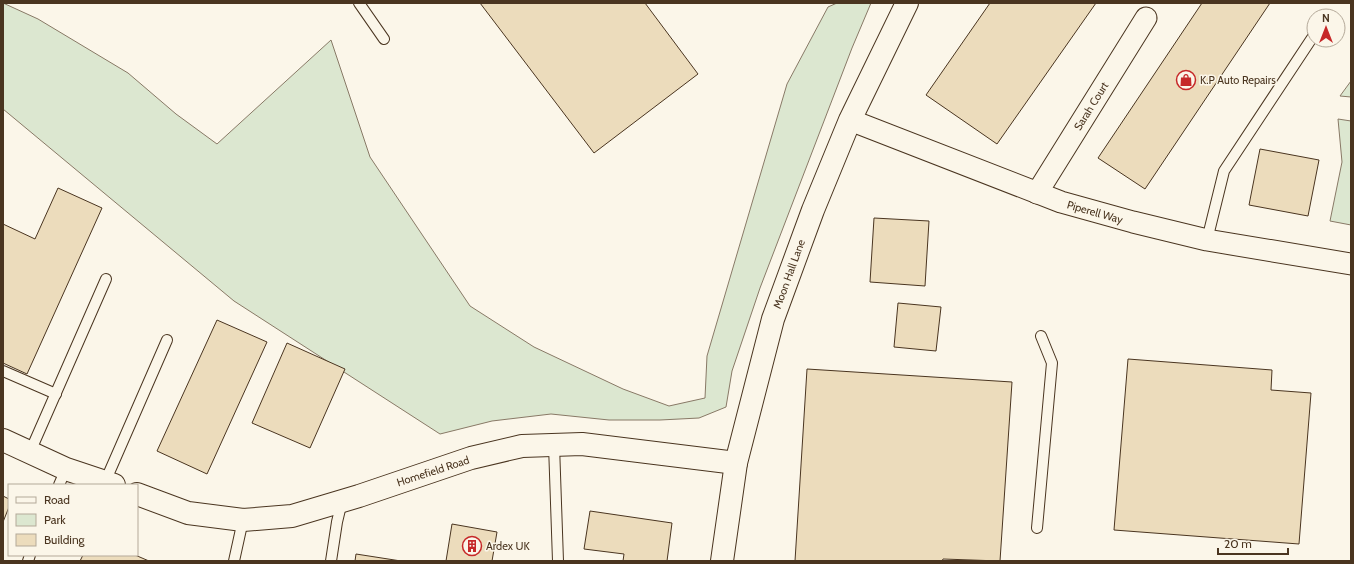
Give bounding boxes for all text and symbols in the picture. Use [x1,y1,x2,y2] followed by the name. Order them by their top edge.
[1306,8,1346,48] north arrow
[1322,11,1330,25] text: N
[1175,69,1197,91] shop icon: K.P Auto Repairs
[1200,73,1276,87] place label: K.P Auto Repairs
[1071,79,1112,133] street label: Sarah Court
[1065,197,1125,227] street label: Piperell Way
[770,237,808,311] street label: Moon Hall Lane
[395,453,471,489] street label: Homefield Road
[8,484,138,556] legend
[44,492,70,507] text: Road
[44,512,66,527] text: Park
[1218,530,1288,556] scale bar
[44,532,86,547] text: Building
[461,535,483,557] building icon: Ardex UK
[1224,536,1252,551] text: 20 m
[486,539,530,553] place label: Ardex UK

